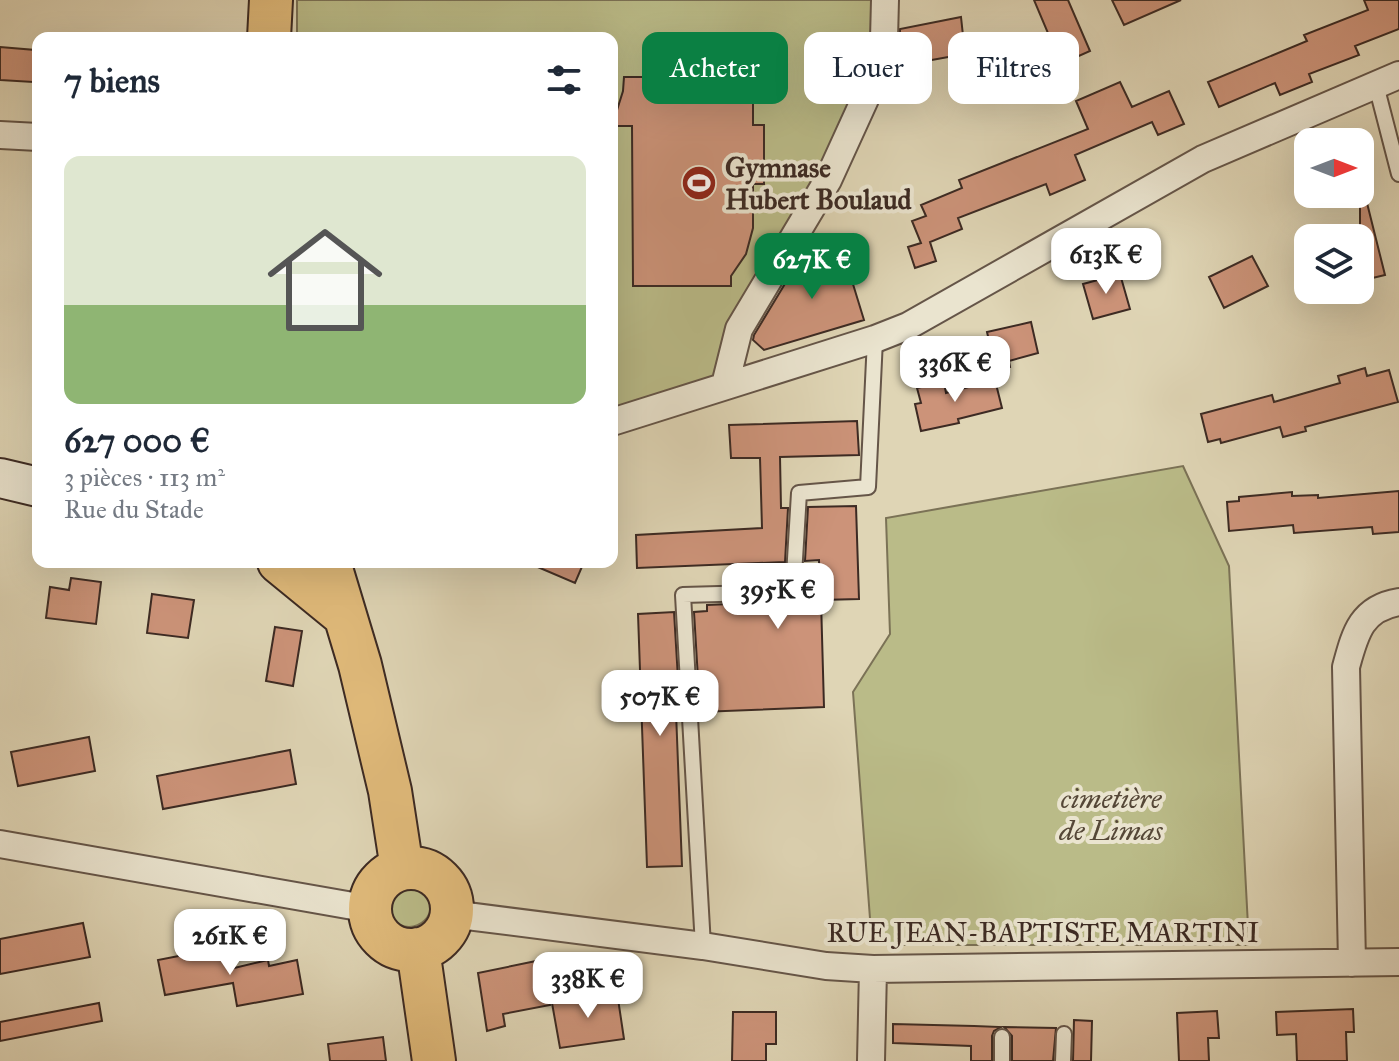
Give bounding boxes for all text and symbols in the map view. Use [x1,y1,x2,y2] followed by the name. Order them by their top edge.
[642,32,788,104] chip: Acheter
[804,32,932,104] chip: Louer
[948,32,1079,104] chip: Filtres
[542,58,586,102] icon: filters
[64,60,160,101] text: 7 biens
[1294,128,1374,208] north arrow
[1294,128,1374,304] map controls
[725,150,913,217] place label: Gymnase Hubert Boulaud
[680,164,718,202] sports icon: Gymnase Hubert Boulaud
[253,208,397,352] icon: home
[1294,224,1374,304] button: layers
[1041,228,1171,296] pin: 613K €
[747,233,877,301] pin: 627K €
[1069,238,1143,270] text: 613K €
[772,243,852,275] text: 627K €
[890,336,1020,404] pin: 336K €
[918,346,992,378] text: 336K €
[64,420,210,461] text: 627 000 €
[64,461,225,493] text: 3 pièces · 113 m²
[64,493,204,525] text: Rue du Stade
[713,563,843,631] pin: 395K €
[740,573,816,605] text: 395K €
[595,670,725,738] pin: 507K €
[620,680,700,712] text: 507K €
[1058,781,1164,848] park label: cimetière de Limas
[165,909,295,977] pin: 261K €
[827,915,1259,950] street label: RUE JEAN-BAPTISTE MARTINI
[192,919,268,951] text: 261K €
[523,952,653,1020] pin: 338K €
[551,962,625,994] text: 338K €

